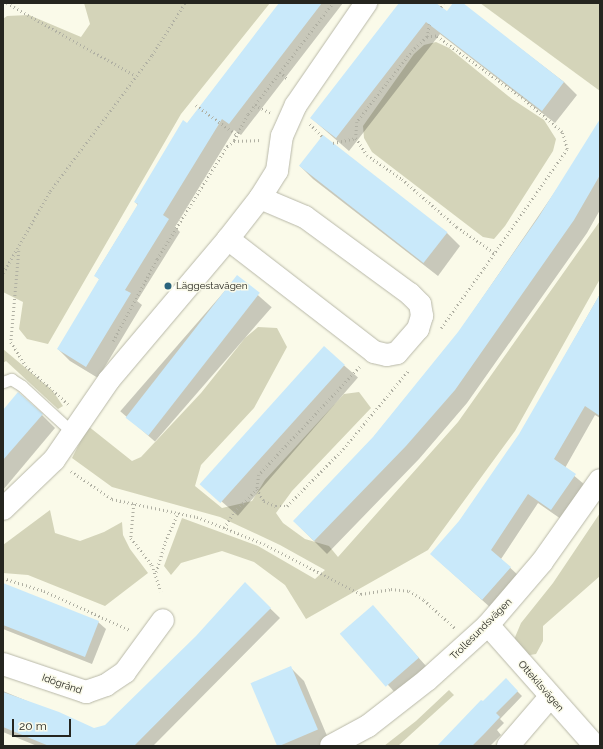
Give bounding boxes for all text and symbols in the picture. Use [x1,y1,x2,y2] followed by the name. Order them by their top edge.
[176,280,248,292] place label: Läggestavägen
[163,281,173,291] marker: Läggestavägen
[448,596,514,662] street label: Trollesundsvägen
[516,658,566,714] street label: Ottekilsvägen
[40,672,84,696] street label: Idögränd
[14,711,73,737] scale bar
[19,719,47,733] text: 20 m

